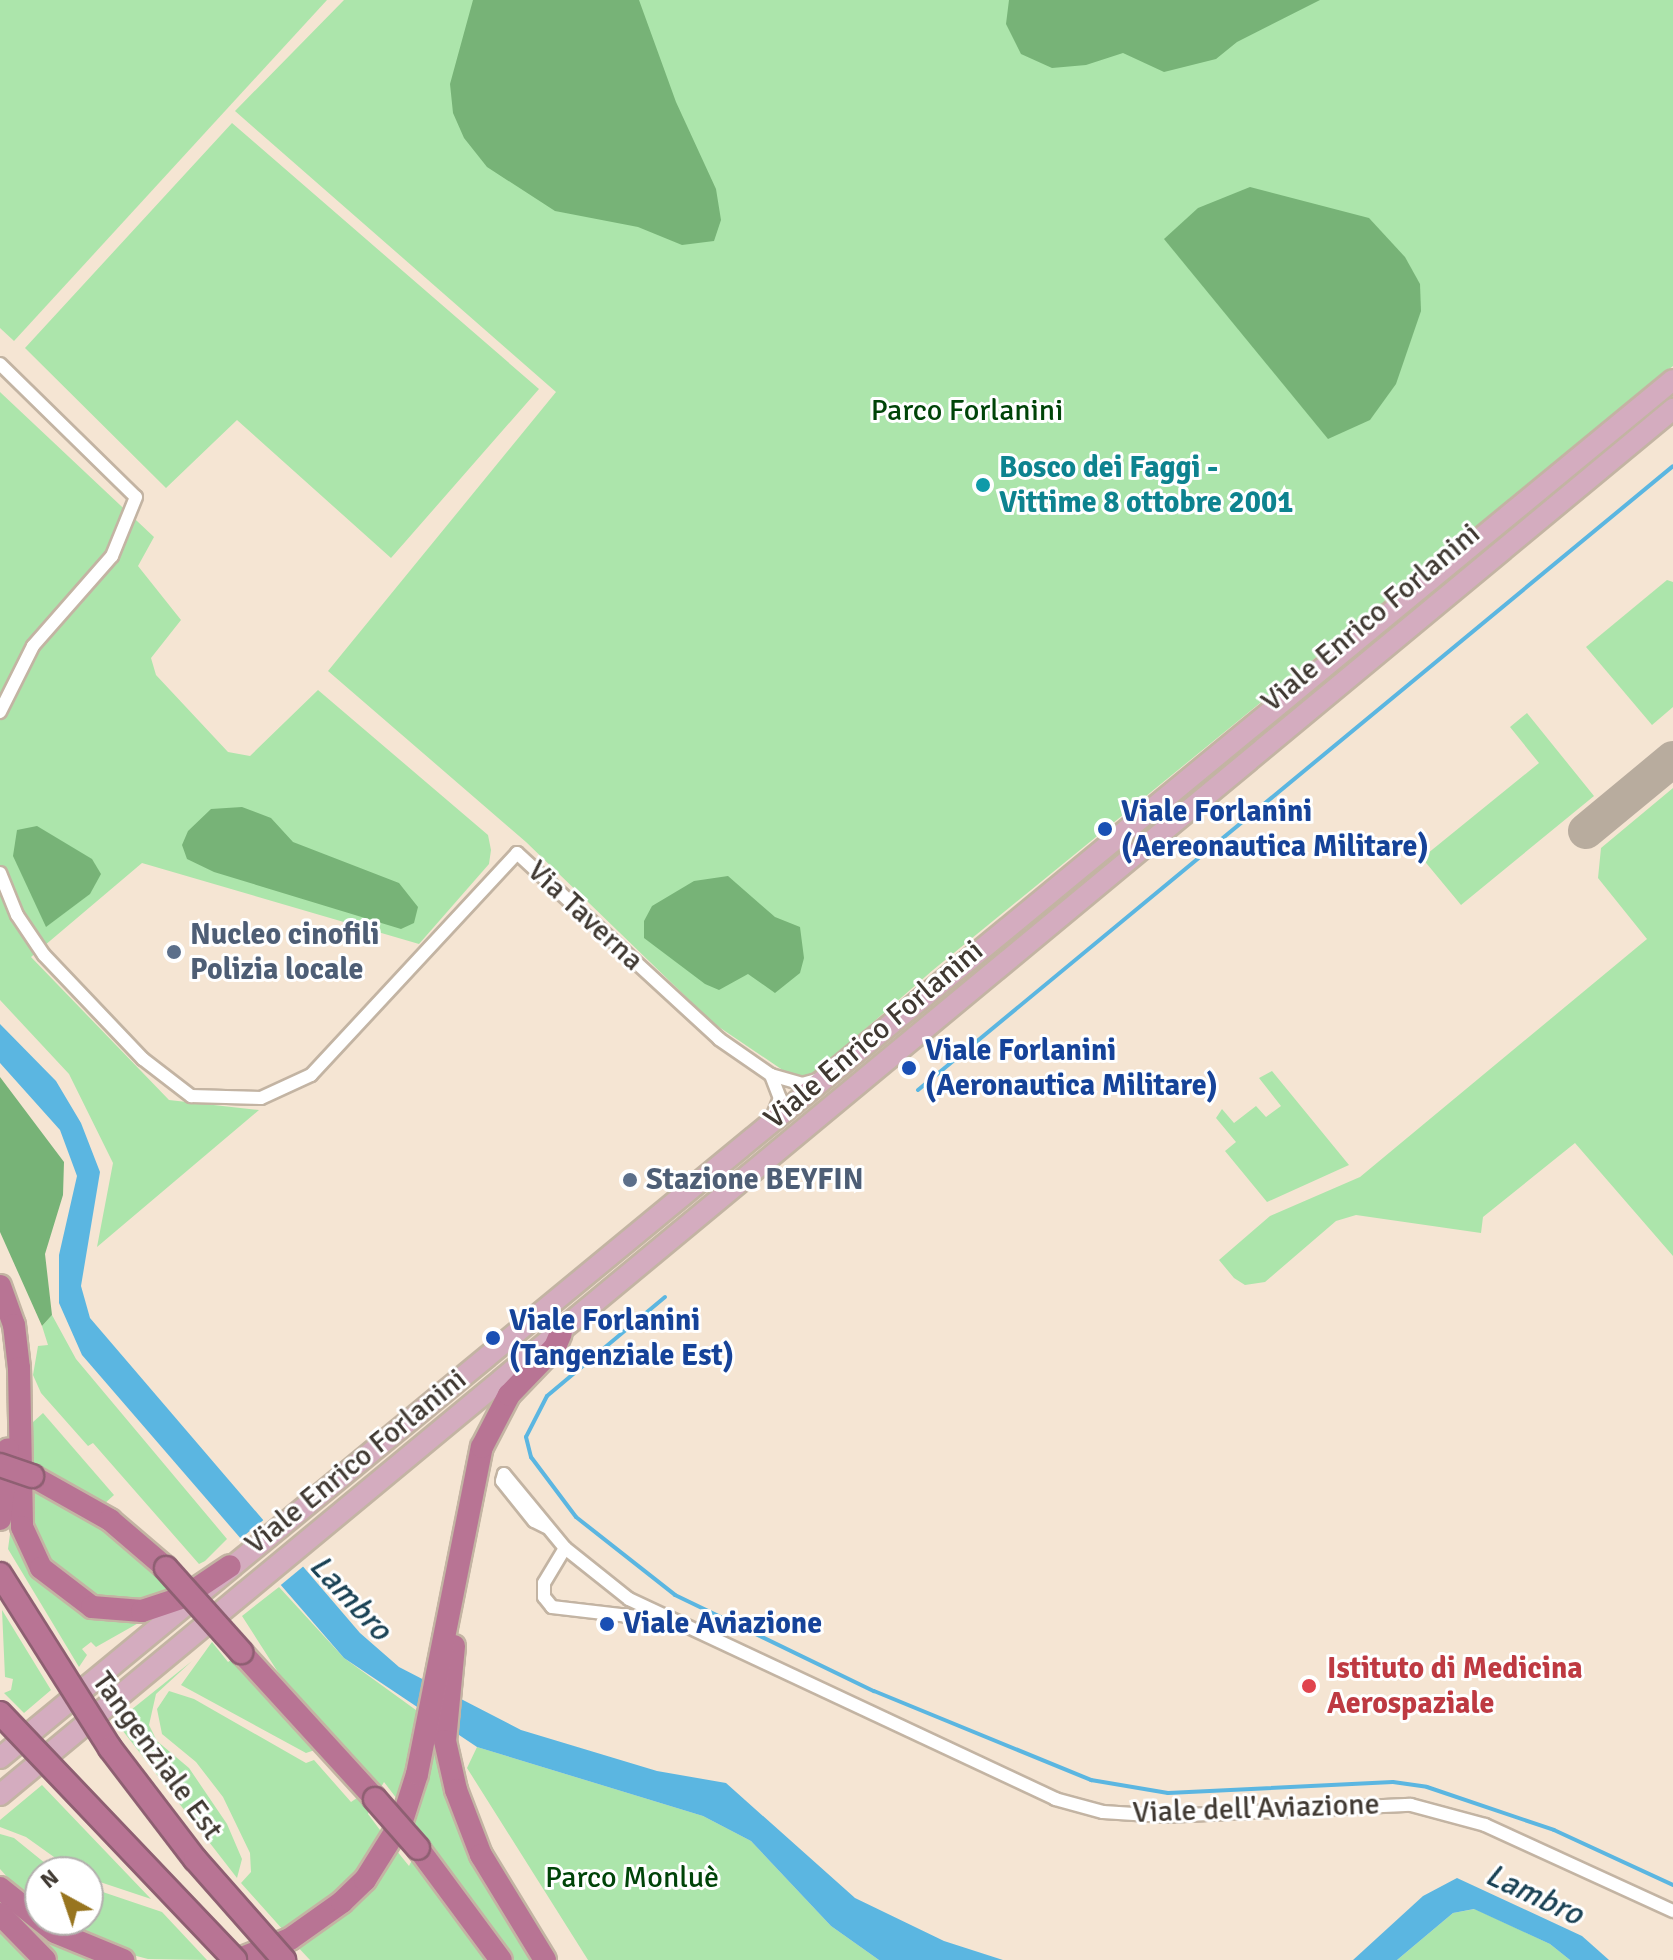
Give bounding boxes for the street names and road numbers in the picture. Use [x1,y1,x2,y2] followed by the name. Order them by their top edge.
[1254,516,1488,720] street label: Viale Enrico Forlanini
[520,853,650,979] street label: Via Taverna
[757,933,991,1137] street label: Viale Enrico Forlanini
[238,1362,474,1562] street label: Viale Enrico Forlanini
[84,1665,230,1847] street label: Tangenziale Est
[1132,1787,1380,1831] street label: Viale dell'Aviazione

